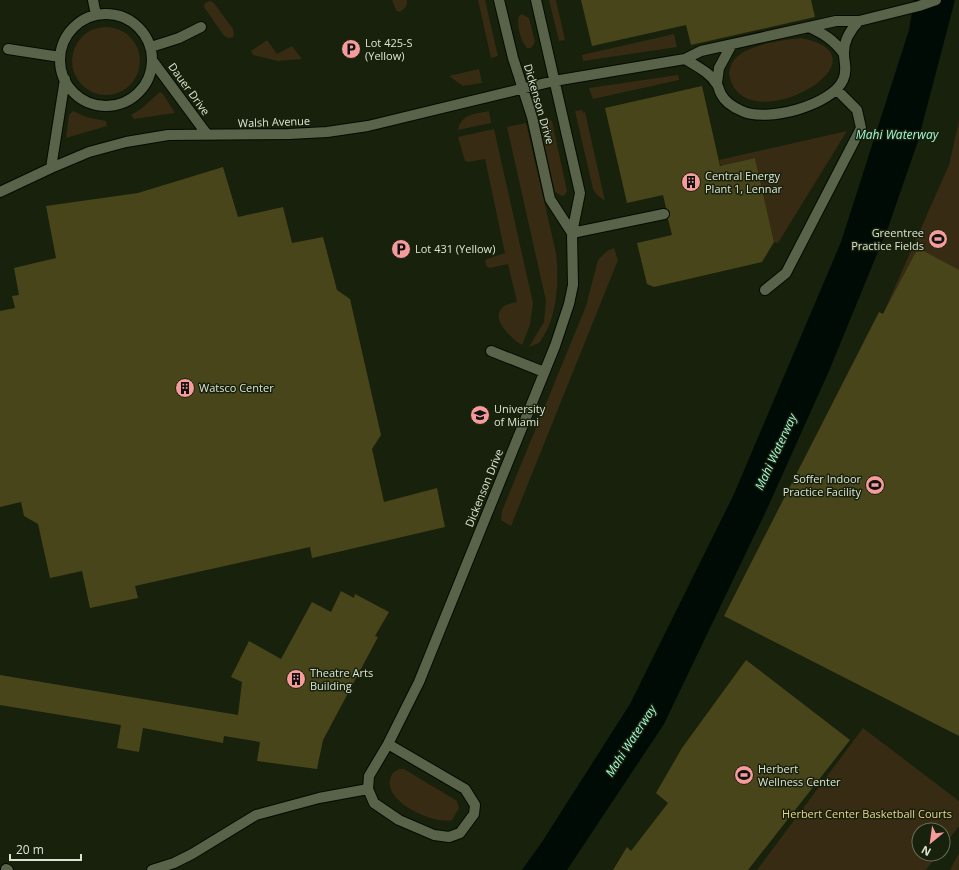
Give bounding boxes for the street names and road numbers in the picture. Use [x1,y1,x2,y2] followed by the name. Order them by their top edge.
[165,60,213,118] street label: Dauer Drive
[521,62,558,146] street label: Dickenson Drive
[238,113,310,130] street label: Walsh Avenue
[461,446,506,529] street label: Dickenson Drive

